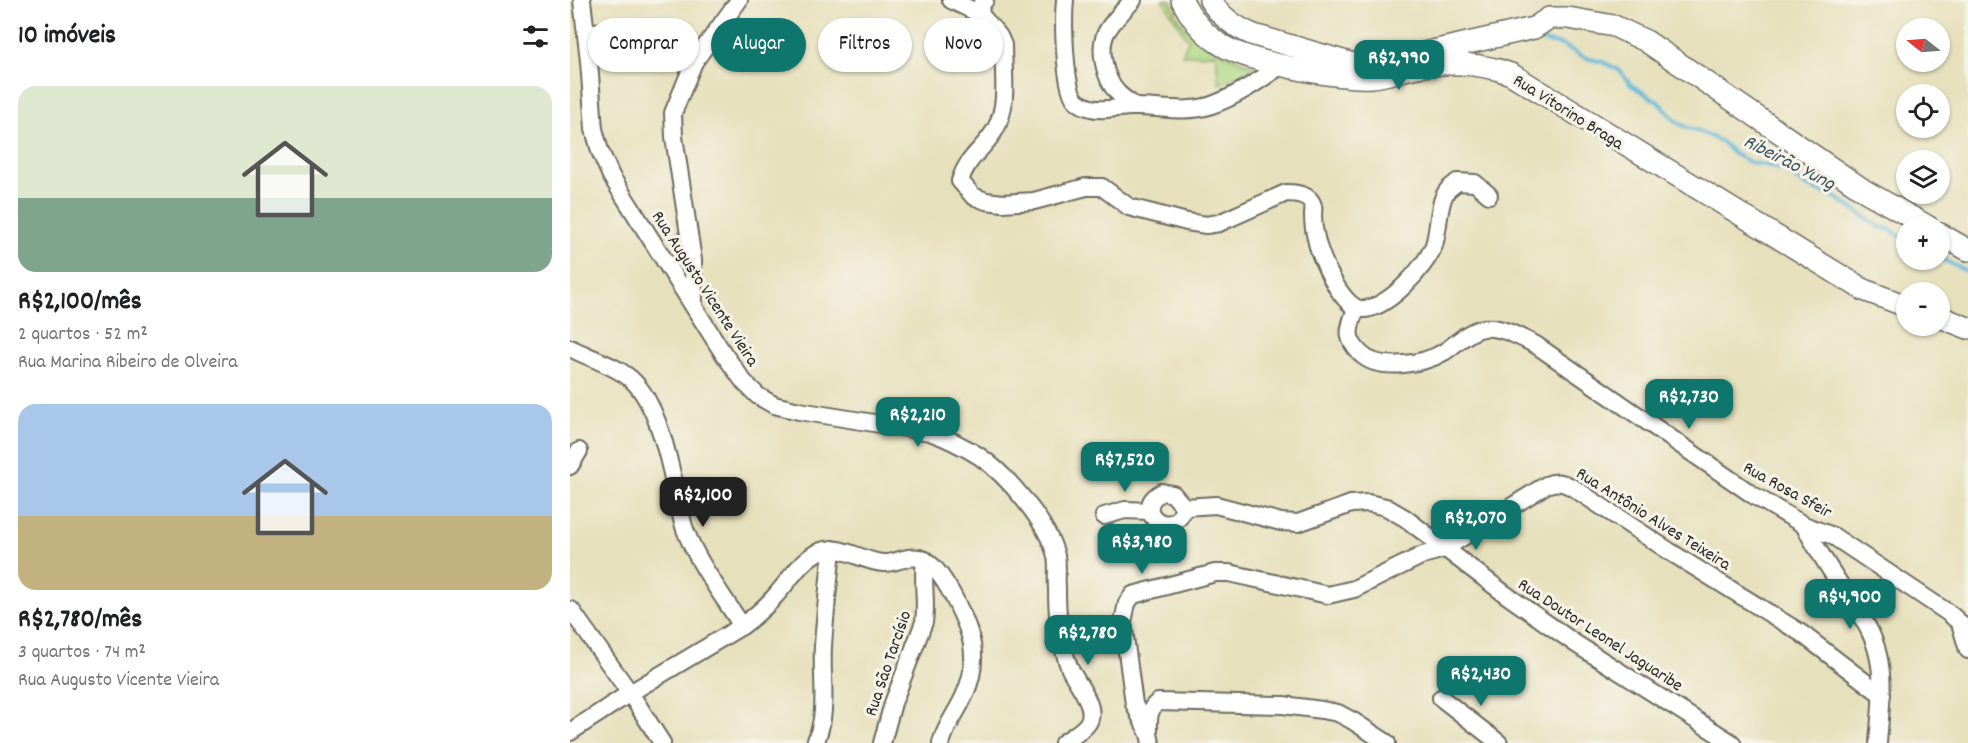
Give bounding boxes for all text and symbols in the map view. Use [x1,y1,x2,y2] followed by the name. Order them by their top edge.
[18,18,116,55] text: 10 imóveis
[588,18,699,72] chip: Comprar
[711,18,806,72] chip: Alugar
[818,18,912,72] chip: Filtros
[924,18,1003,72] chip: Novo
[1896,18,1950,72] north arrow
[1896,18,1950,336] map controls
[519,20,552,53] icon: filters
[1344,40,1454,91] pin: R$2,990
[1368,45,1430,73] text: R$2,990
[1508,69,1628,157] street label: Rua Vitorino Braga
[1896,84,1950,138] button: locate
[231,125,339,233] icon: home
[1738,129,1840,199] water label: Ribeirão Yung
[1896,150,1950,204] button: layers
[644,207,764,373] street label: Rua Augusto Vicente Vieira
[1896,216,1950,270] button: +
[1896,282,1950,336] button: −
[18,284,142,321] text: R$2,100/mês
[18,321,148,349] text: 2 quartos · 52 m²
[18,349,238,377] text: Rua Marina Ribeiro de Olveira
[1634,379,1744,430] pin: R$2,730
[1659,384,1719,412] text: R$2,730
[863,397,973,448] pin: R$2,210
[890,402,946,430] text: R$2,210
[1070,442,1180,493] pin: R$7,520
[231,443,339,551] icon: home
[1095,447,1155,475] text: R$7,520
[1738,456,1836,526] street label: Rua Rosa Sfeir
[1570,462,1735,578] street label: Rua Antônio Alves Teixeira
[648,477,758,528] pin: R$2,100
[674,482,732,510] text: R$2,100
[1421,500,1531,551] pin: R$2,070
[1445,505,1507,533] text: R$2,070
[1087,524,1197,575] pin: R$3,980
[1112,529,1172,557] text: R$3,980
[1512,573,1687,699] street label: Rua Doutor Leonel Jaguaribe
[1795,579,1905,630] pin: R$4,900
[1819,584,1881,612] text: R$4,900
[18,602,142,639] text: R$2,780/mês
[860,608,919,720] street label: Rua São Tarcísio
[1033,615,1143,666] pin: R$2,780
[1059,620,1118,648] text: R$2,780
[18,639,146,667] text: 3 quartos · 74 m²
[1426,656,1536,707] pin: R$2,430
[1451,661,1511,689] text: R$2,430
[18,667,219,695] text: Rua Augusto Vicente Vieira

